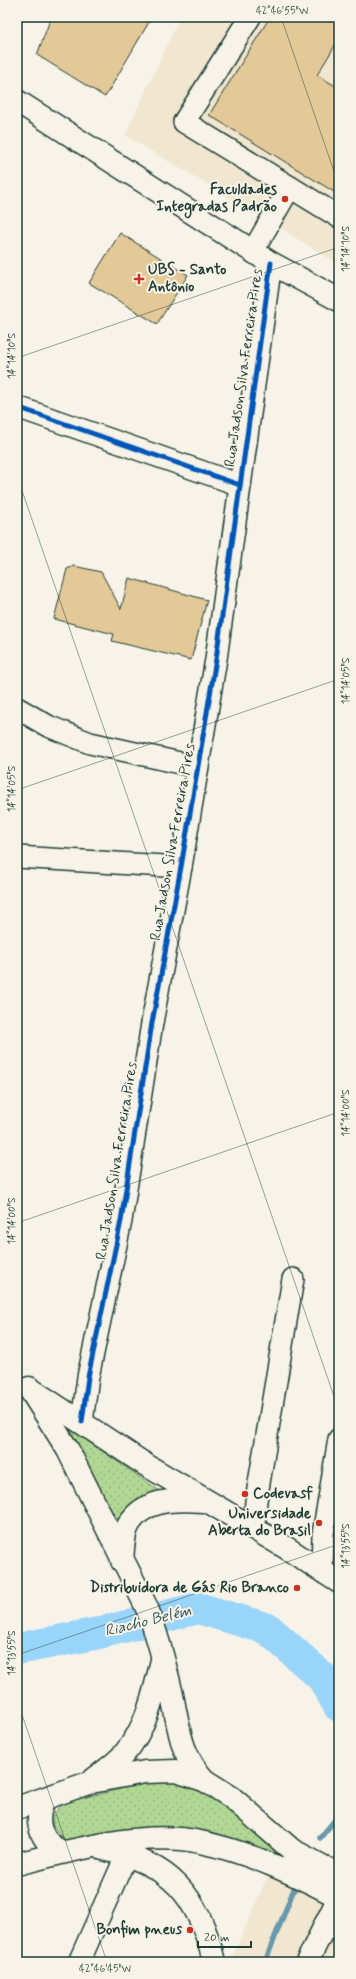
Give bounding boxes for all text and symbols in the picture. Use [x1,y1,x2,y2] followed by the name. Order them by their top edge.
[256,4,308,18] text: 42°46'55"W
[156,180,278,219] place label: Faculdades Integradas Padrão
[280,194,290,204] marker: Faculdades Integradas Padrão
[339,226,353,272] text: 14°14'10"S
[148,260,226,297] place label: UBS - Santo Antônio
[220,267,268,468] street label: Rua Jadson Silva Ferreira Pires
[133,273,145,285] marker: UBS - Santo Antônio
[5,333,19,379] text: 14°14'10"S
[339,657,353,704] text: 14°14'05"S
[146,741,200,942] street label: Rua Jadson Silva Ferreira Pires
[5,765,19,812] text: 14°14'05"S
[91,1060,143,1261] street label: Rua Jadson Silva Ferreira Pires
[339,1089,353,1137] text: 14°14'00"S
[5,1197,19,1245] text: 14°14'00"S
[253,1484,313,1504] place label: Codevasf
[240,1489,250,1499] marker: Codevasf
[208,1504,311,1541] place label: Universidade Aberta do Brasil
[314,1518,324,1528] marker: Universidade Aberta do Brasil
[339,1523,353,1569] text: 14°13'55"S
[90,1578,290,1598] place label: Distribuidora de Gás Rio Branco
[292,1583,302,1593] marker: Distribuidora de Gás Rio Branco
[102,1600,194,1642] water label: Riacho Belém
[5,1630,19,1676] text: 14°13'55"S
[96,1919,182,1940] place label: Bonfim pneus
[198,1923,251,1949] scale bar
[185,1925,195,1935] marker: Bonfim pneus
[204,1930,230,1946] text: 20 m
[79,1962,131,1976] text: 42°46'45"W

